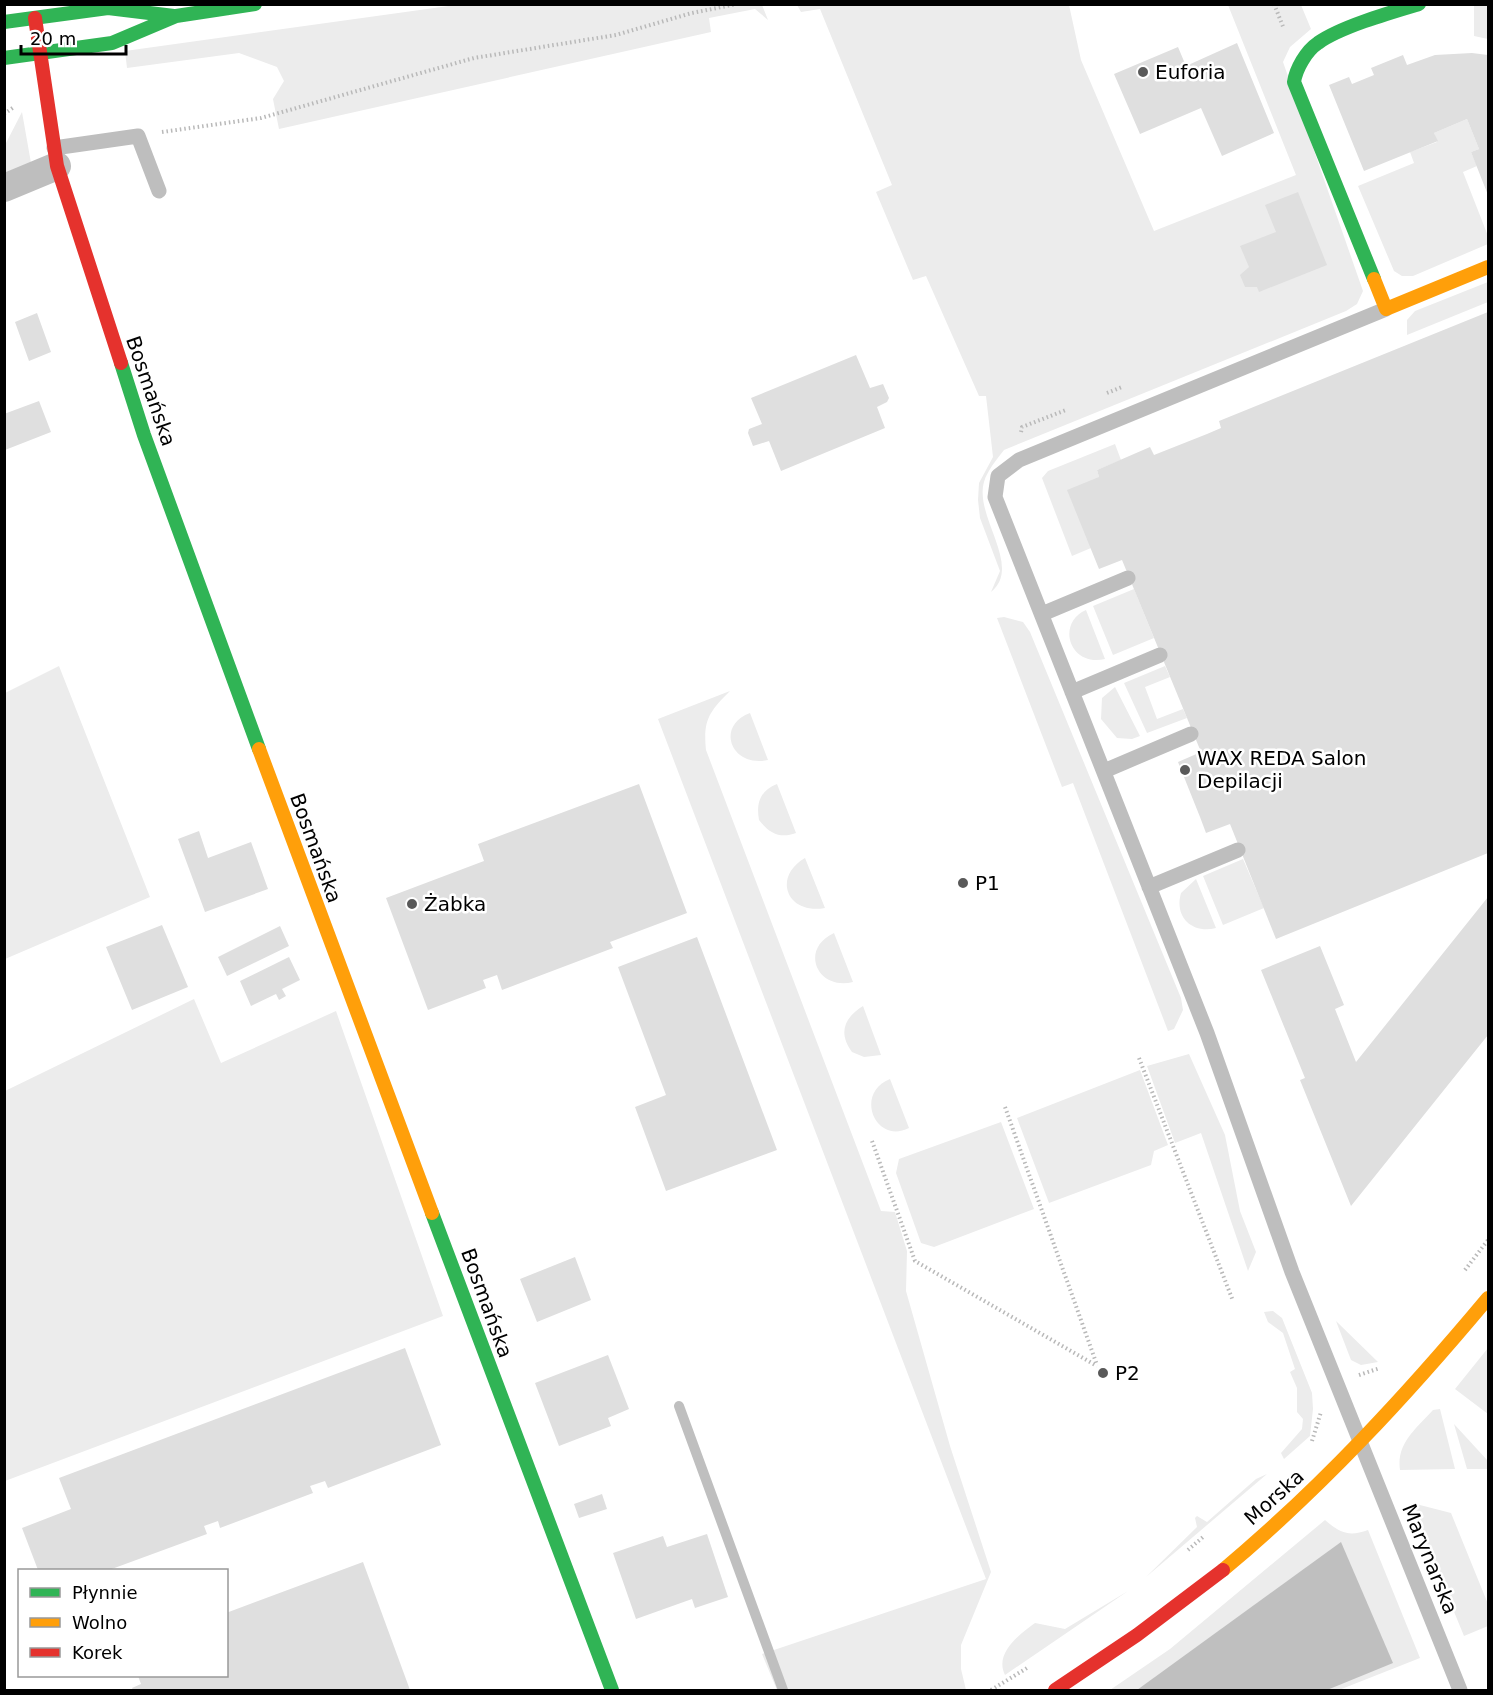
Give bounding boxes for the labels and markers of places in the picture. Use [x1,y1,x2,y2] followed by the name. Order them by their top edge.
[1155,60,1226,84] place label: Euforia
[1136,65,1150,79] marker: Euforia
[1197,746,1366,793] place label: WAX REDA Salon Depilacji
[1178,763,1192,777] marker: WAX REDA Salon Depilacji
[975,871,1000,895] place label: P1
[956,876,970,890] marker: P1
[424,892,486,916] place label: Żabka
[405,897,419,911] marker: Żabka
[1115,1361,1140,1385] place label: P2
[1096,1366,1110,1380] marker: P2

